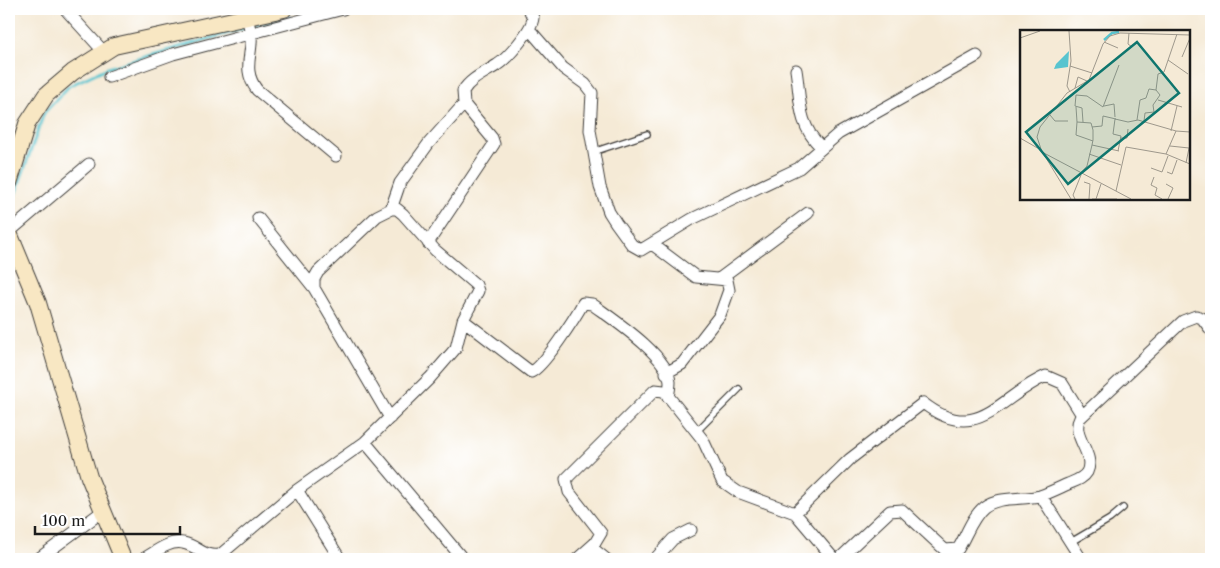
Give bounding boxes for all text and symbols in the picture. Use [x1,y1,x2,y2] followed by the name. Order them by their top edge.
[1020,30,1190,200] inset map
[35,503,180,535] scale bar
[42,511,85,530] text: 100 m

